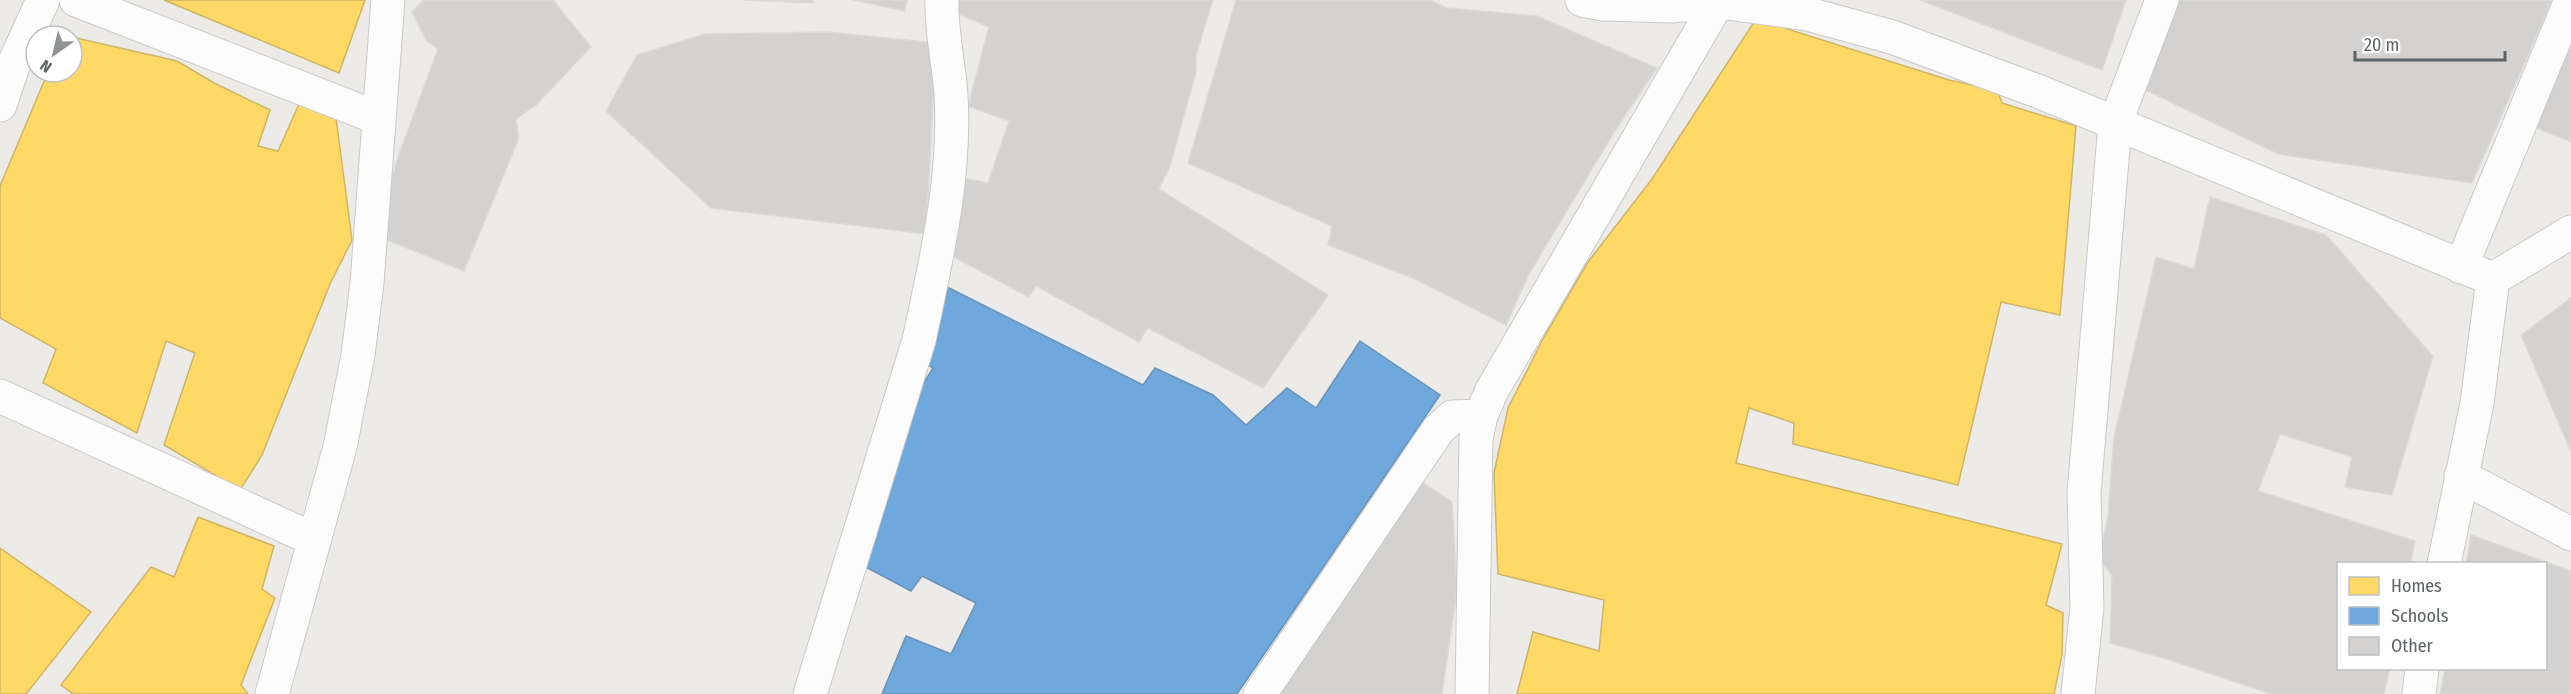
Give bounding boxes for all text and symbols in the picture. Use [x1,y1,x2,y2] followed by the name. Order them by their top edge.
[24,24,84,84] north arrow
[2355,24,2505,62] scale bar
[2364,34,2399,56] text: 20 m
[37,55,55,77] text: N
[2337,562,2547,670] legend
[2391,575,2442,597] text: Homes
[2391,605,2449,627] text: Schools
[2391,635,2434,657] text: Other

